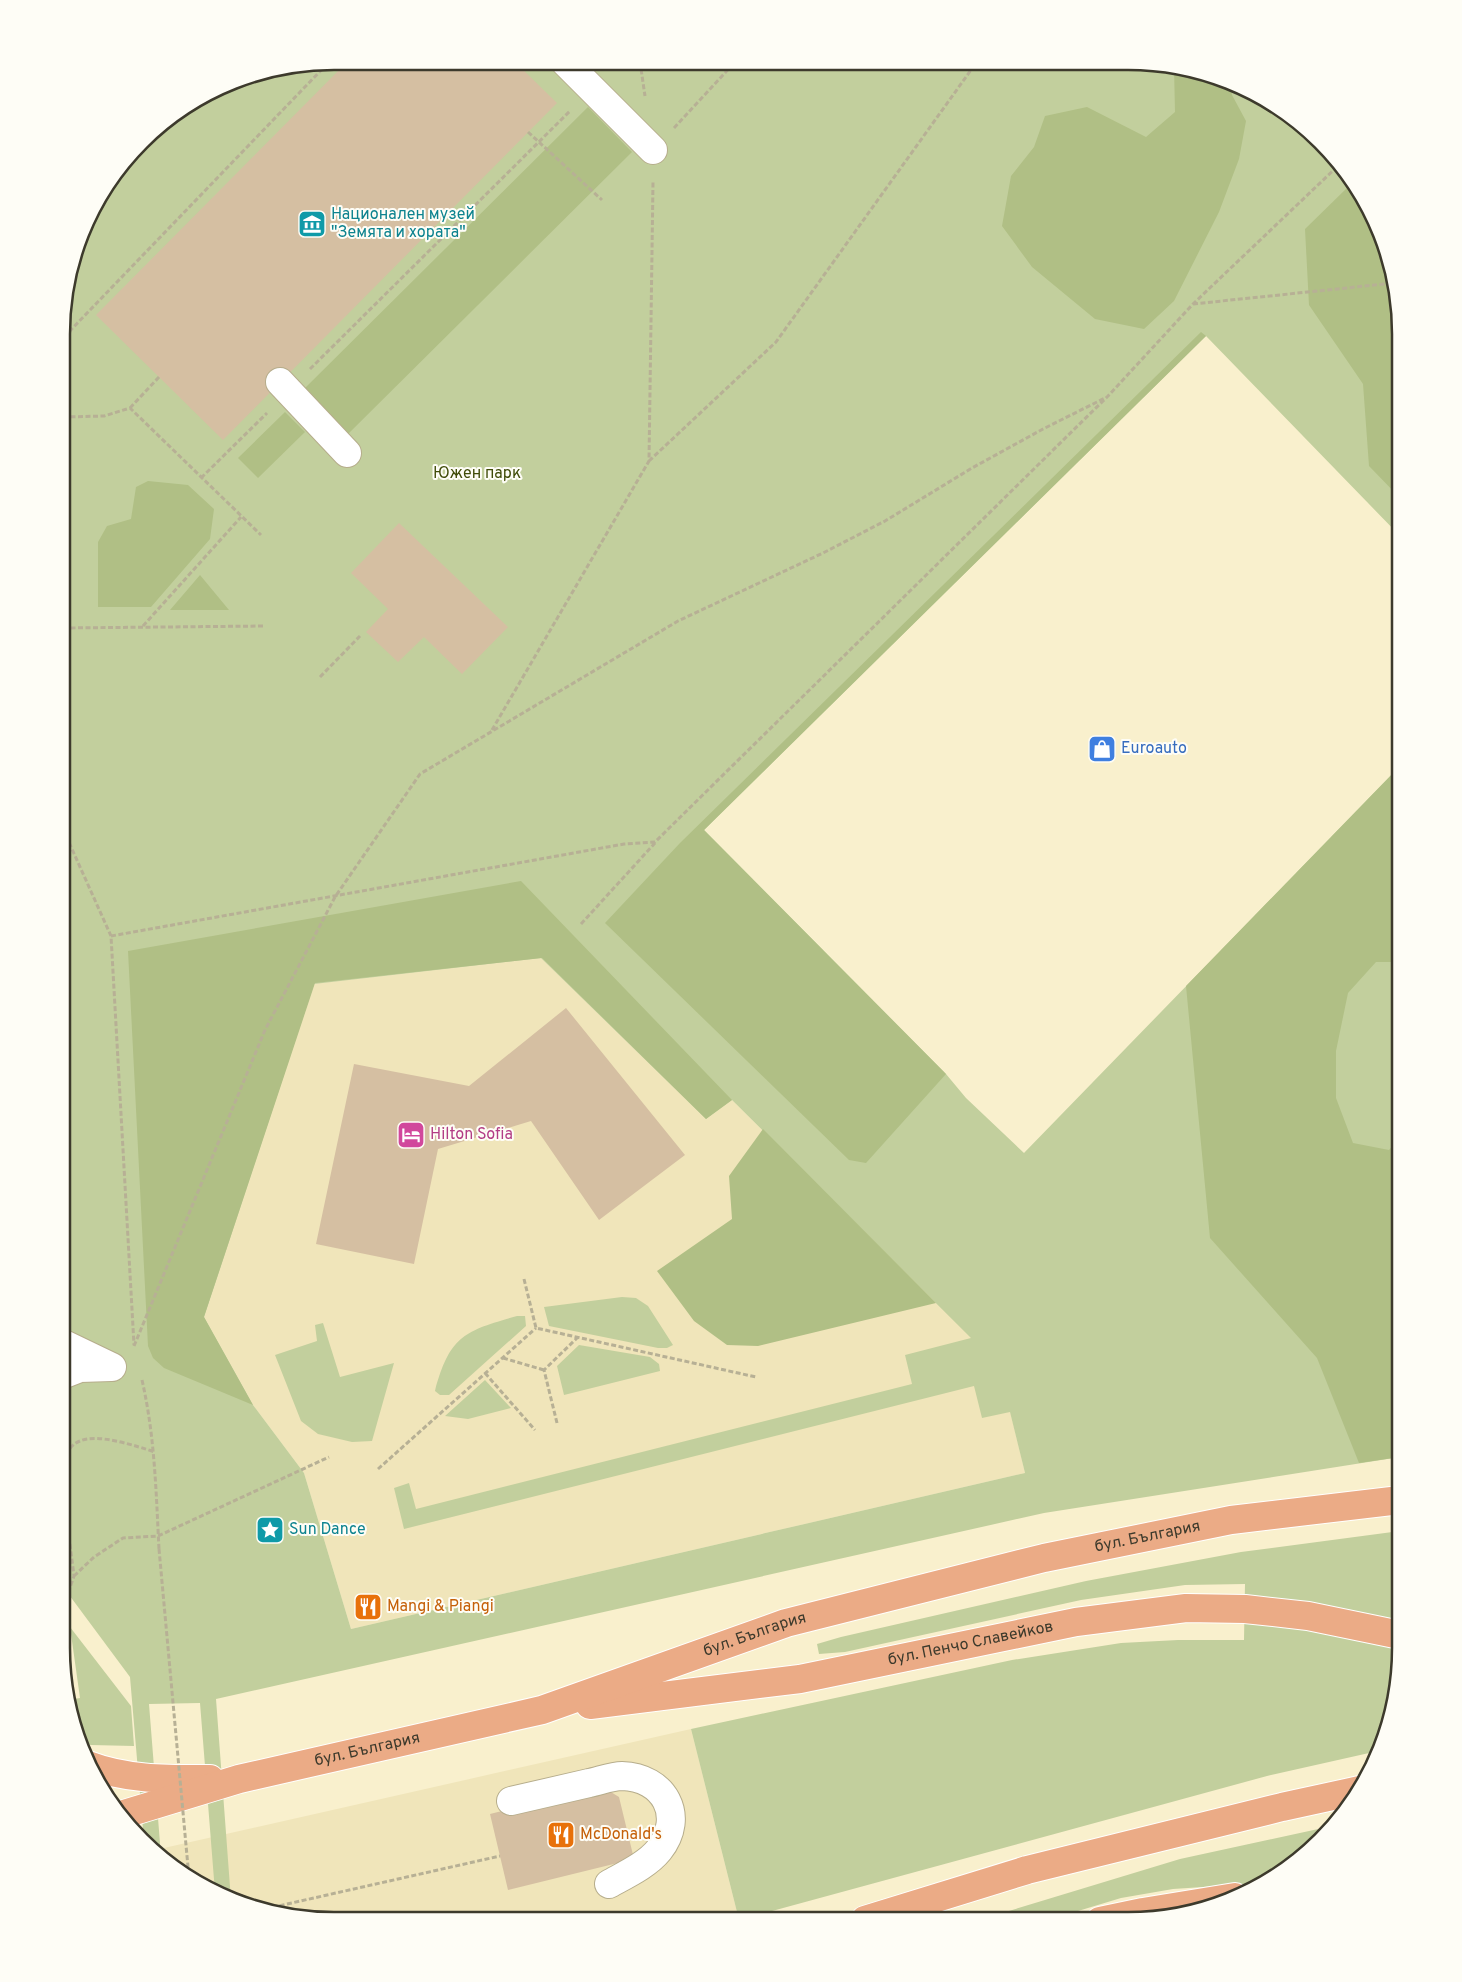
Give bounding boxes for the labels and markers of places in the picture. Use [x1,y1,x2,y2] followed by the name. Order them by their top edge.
[331,205,475,243] place label: Национален музей "Земята и хората"
[297,209,327,239] museum icon: Национален музей "Земята и хората"
[1087,734,1117,764] shop icon: Euroauto
[1121,739,1187,759] place label: Euroauto
[396,1120,426,1150] hotel icon: Hilton Sofia
[430,1125,513,1145] place label: Hilton Sofia
[255,1515,285,1545] place icon: Sun Dance
[289,1520,366,1540] place label: Sun Dance
[353,1592,383,1622] restaurant icon: Mangi & Piangi
[387,1597,494,1617] place label: Mangi & Piangi
[546,1820,576,1850] restaurant icon: McDonald's
[580,1825,662,1845] place label: McDonald's

